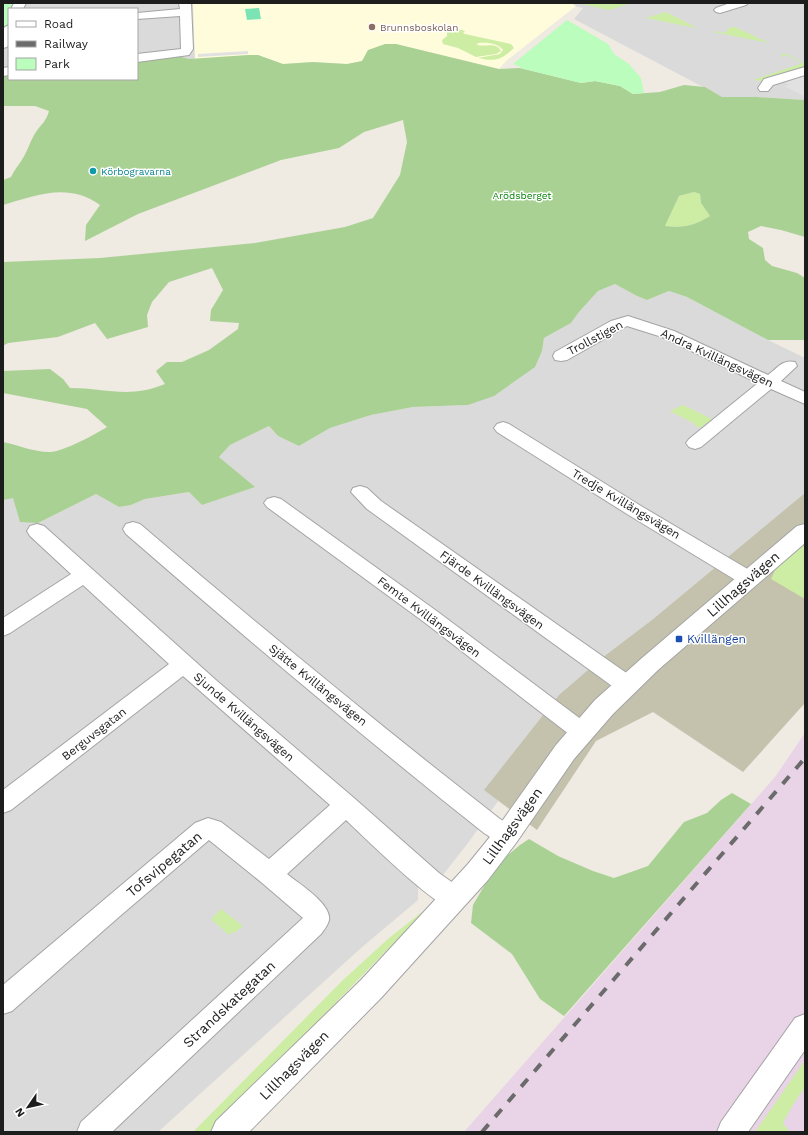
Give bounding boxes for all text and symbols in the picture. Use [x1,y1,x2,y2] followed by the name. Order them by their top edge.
[8,8,138,80] legend
[44,17,73,31] text: Road
[367,22,377,32] marker: Brunnsboskolan
[380,22,458,33] place label: Brunnsboskolan
[44,37,89,51] text: Railway
[44,57,70,71] text: Park
[88,166,98,176] marker: Körbogravarna
[101,166,171,177] place label: Körbogravarna
[492,190,552,201] park label: Arödsberget
[565,318,625,358] street label: Trollstigen
[658,326,776,390] street label: Andra Kvillängsvägen
[569,466,683,542] street label: Tredje Kvillängsvägen
[437,548,547,632] street label: Fjärde Kvillängsvägen
[703,548,783,620] street label: Lillhagsvägen
[375,574,483,660] street label: Femte Kvillängsvägen
[687,632,746,646] place label: Kvillängen
[674,634,684,644] marker: Kvillängen
[266,641,370,729] street label: Sjätte Kvillängsvägen
[191,670,297,764] street label: Sjunde Kvillängsvägen
[59,705,129,763] street label: Berguvsgatan
[479,784,545,868] street label: Lillhagsvägen
[123,828,205,900] street label: Tofsvipegatan
[180,957,278,1051] street label: Strandskategatan
[256,1027,332,1103] street label: Lillhagsvägen
[8,1087,48,1127] north arrow
[12,1105,28,1119] text: N

